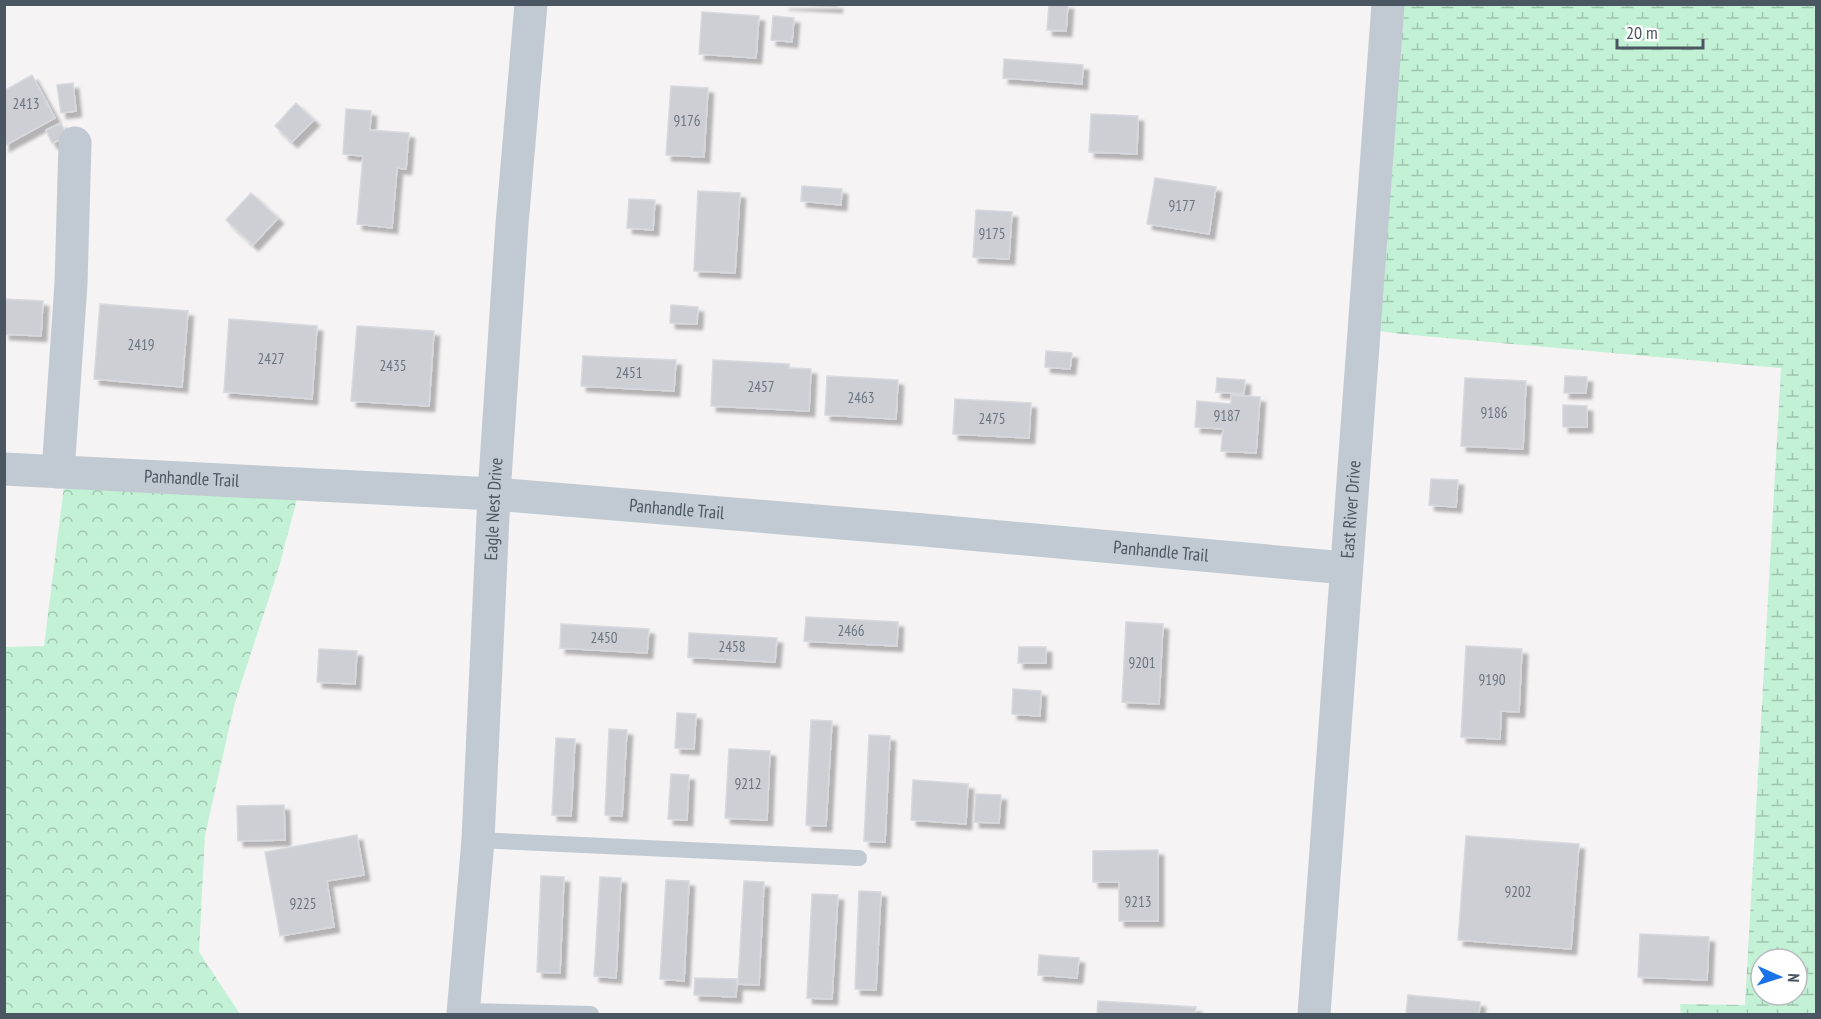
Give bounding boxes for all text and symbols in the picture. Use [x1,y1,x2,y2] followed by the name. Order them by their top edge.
[1617,12,1702,50] scale bar
[1626,21,1658,44] text: 20 m
[12,94,40,113] house number: 2413
[673,111,701,130] house number: 9176
[1168,196,1196,215] house number: 9177
[978,224,1006,243] house number: 9175
[127,335,155,354] house number: 2419
[257,349,285,368] house number: 2427
[379,356,407,375] house number: 2435
[615,363,643,382] house number: 2451
[747,377,775,396] house number: 2457
[847,388,875,407] house number: 2463
[1480,403,1508,422] house number: 9186
[1213,406,1241,425] house number: 9187
[978,409,1006,428] house number: 2475
[479,457,507,561] street label: Eagle Nest Drive
[1335,459,1366,559] street label: East River Drive
[144,464,241,492] street label: Panhandle Trail
[628,493,726,524] street label: Panhandle Trail
[1112,535,1210,567] street label: Panhandle Trail
[837,621,865,640] house number: 2466
[590,628,618,647] house number: 2450
[718,637,746,656] house number: 2458
[1128,653,1156,672] house number: 9201
[1478,670,1506,689] house number: 9190
[734,774,762,793] house number: 9212
[1504,882,1532,901] house number: 9202
[1124,892,1152,911] house number: 9213
[289,894,317,913] house number: 9225
[1749,947,1809,1007] north arrow
[1784,973,1804,983] text: N

